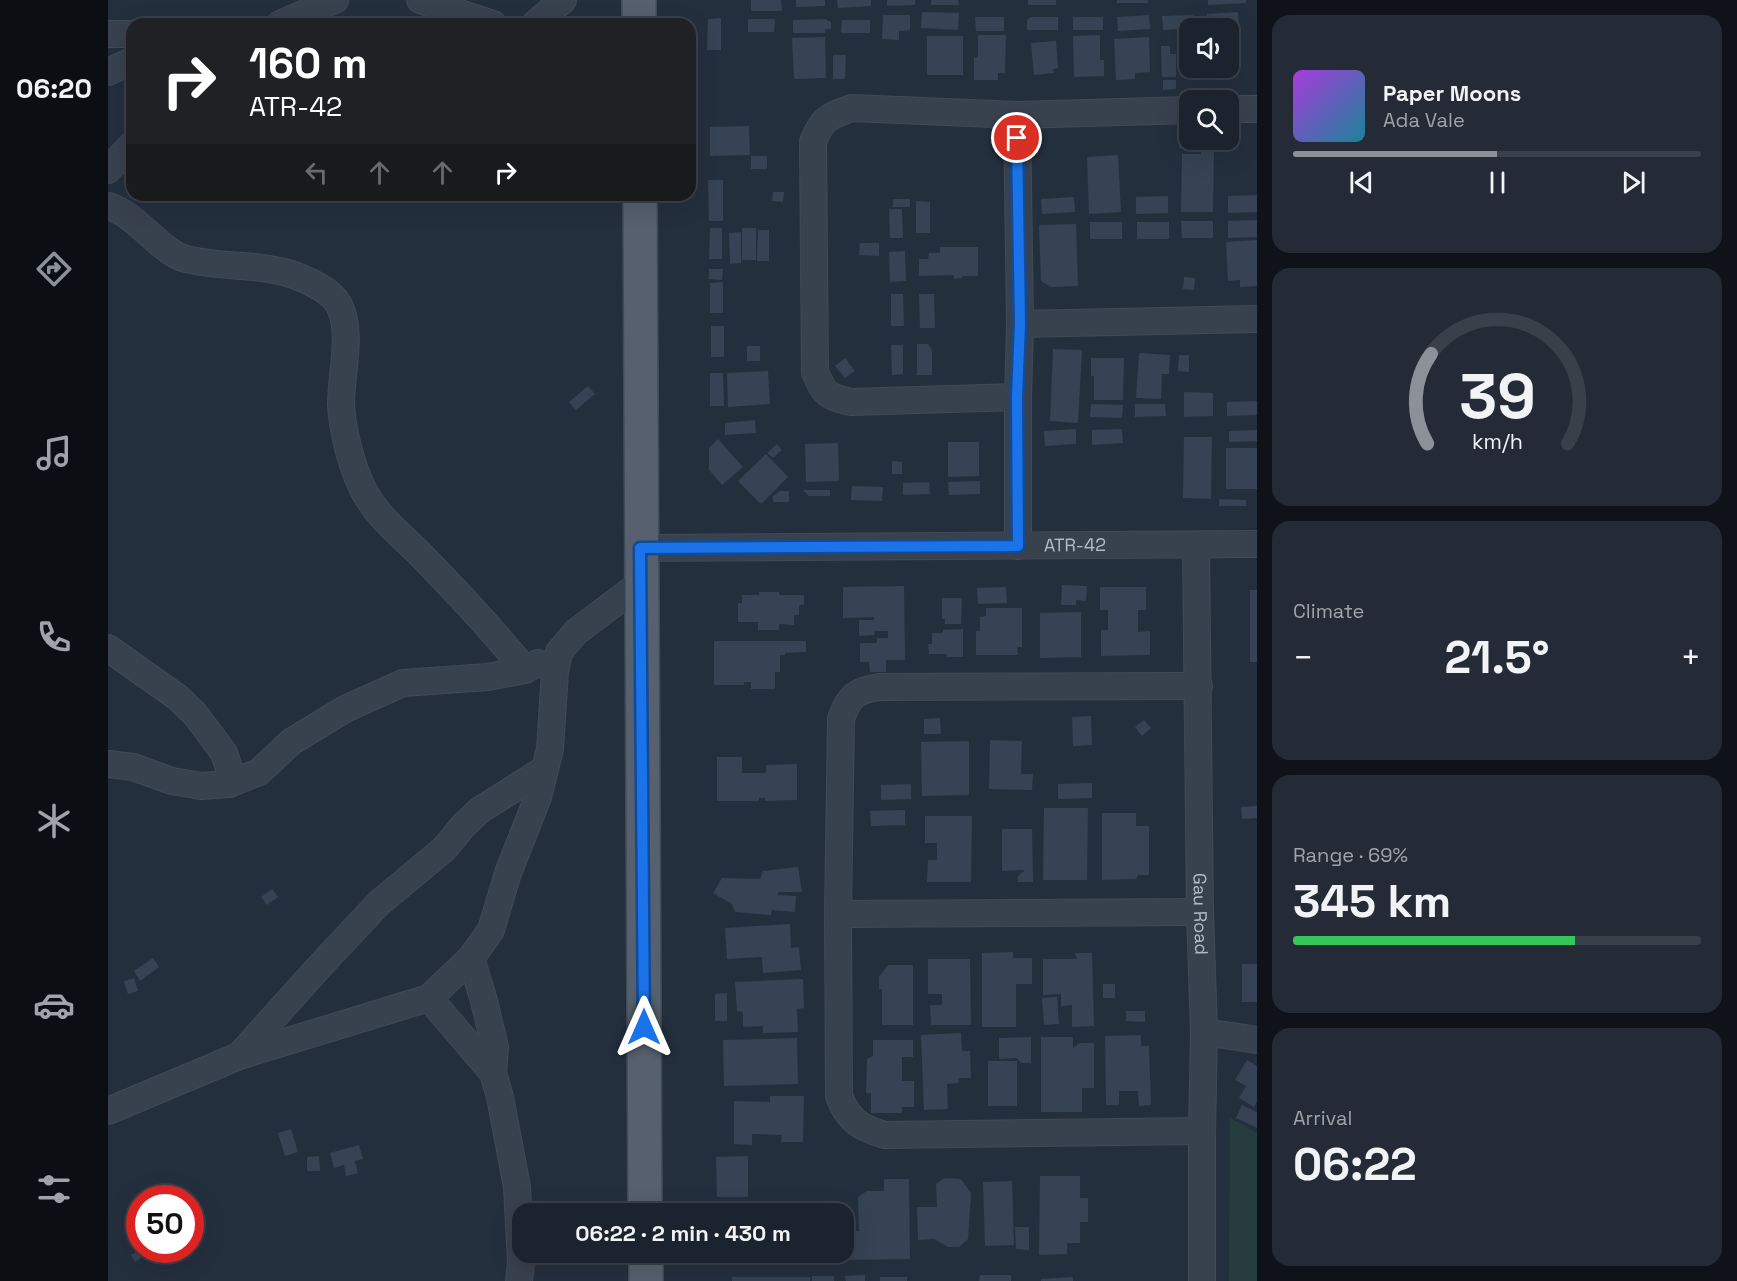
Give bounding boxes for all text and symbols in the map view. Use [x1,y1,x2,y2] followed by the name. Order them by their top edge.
[1179,18,1239,150] map controls
[1179,18,1239,78] button: sound
[249,37,368,90] text: 160 m
[150,42,228,120] icon: right
[16,71,92,106] text: 06:20
[1383,79,1521,107] text: Paper Moons
[249,89,342,124] text: ATR-42
[1179,90,1239,150] button: search
[1383,107,1465,133] text: Ada Vale
[991,112,1042,163] pin
[1000,121,1033,154] icon: arrive
[300,156,333,189] icon: left
[363,156,396,189] icon: ahead
[426,156,459,189] icon: ahead
[489,156,522,189] icon: right
[1345,166,1378,199] icon: previous
[1481,166,1514,199] icon: pause
[1617,166,1650,199] icon: next
[33,248,75,290] icon: directions
[1459,357,1535,436] text: 39
[1471,429,1523,456] text: km/h
[33,432,75,474] icon: music
[1044,533,1106,556] street label: ATR-42
[1293,598,1364,624] text: Climate
[33,616,75,658] icon: phone
[1444,629,1550,686] text: 21.5°
[1293,637,1313,679] text: −
[1681,637,1701,679] text: +
[33,800,75,842] icon: climate
[1293,842,1408,868] text: Range · 69%
[1189,873,1213,955] street label: Gau Road
[1293,873,1451,930] text: 345 km
[33,984,75,1026] icon: car
[612,995,676,1059] position arrow
[1293,1105,1352,1131] text: Arrival
[1293,1136,1417,1193] text: 06:22
[33,1168,75,1210] icon: filters
[126,1185,204,1263] speed limit sign: 50
[575,1219,791,1247] text: 06:22 · 2 min · 430 m

